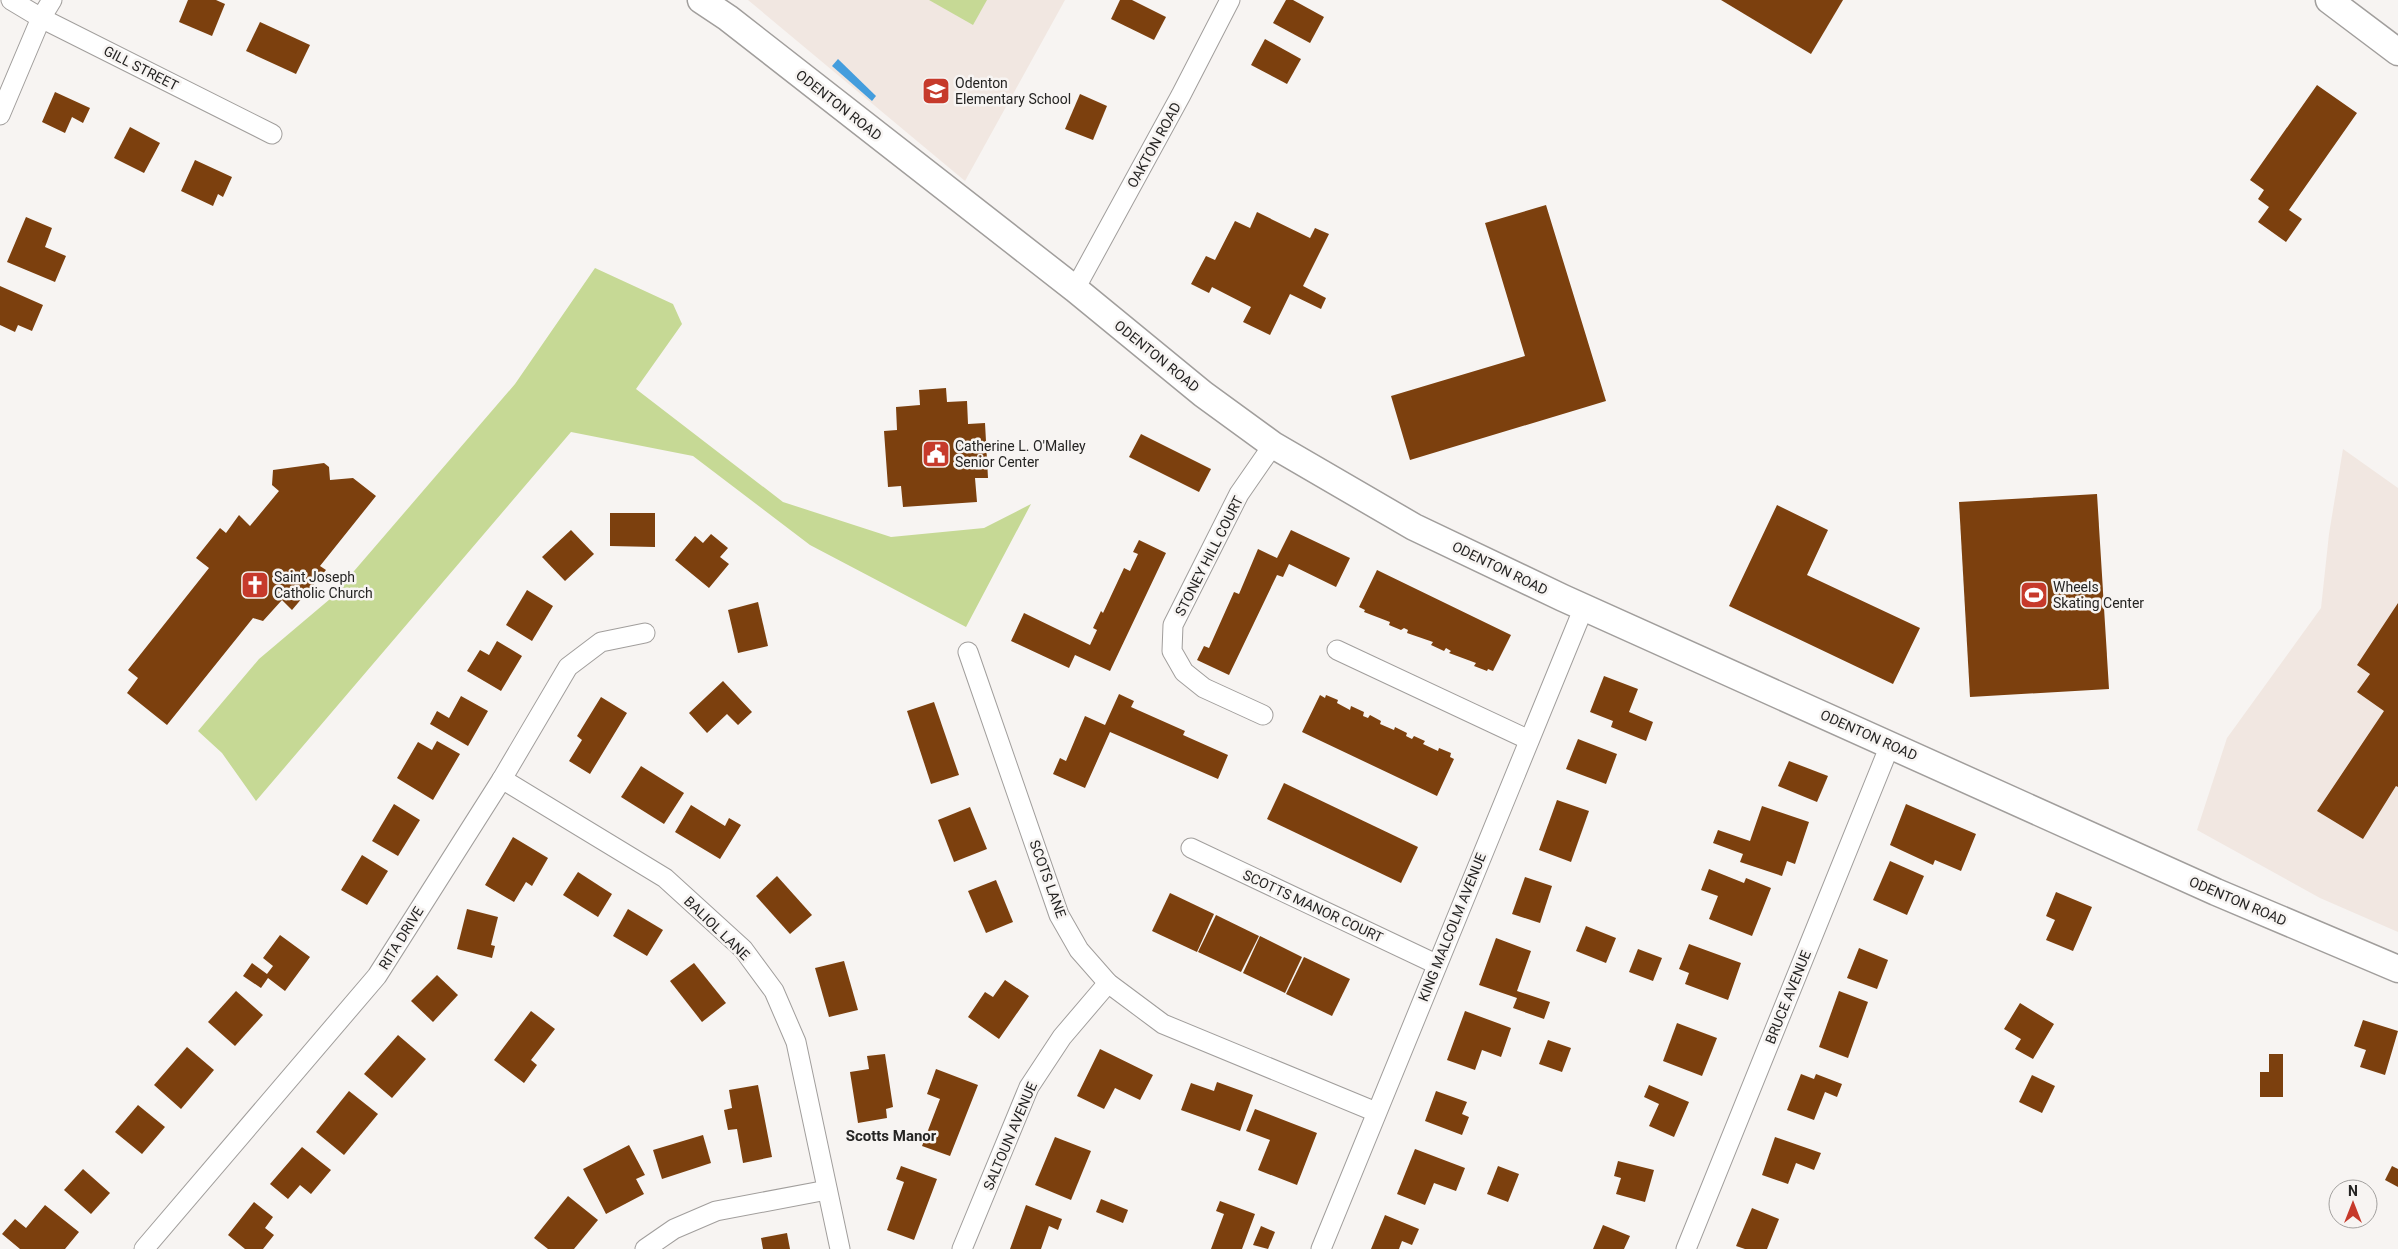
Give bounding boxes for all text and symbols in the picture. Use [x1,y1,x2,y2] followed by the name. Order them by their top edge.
[101,42,182,94] street label: GILL STREET
[793,67,885,143] street label: ODENTON ROAD
[955,75,1071,107] place label: Odenton Elementary School
[921,76,951,106] school or university icon: Odenton Elementary School
[1124,100,1184,190] street label: OAKTON ROAD
[1111,317,1203,395] street label: ODENTON ROAD
[955,438,1086,470] place label: Catherine L. O'Malley Senior Center
[921,439,951,469] public building icon: Catherine L. O'Malley Senior Center
[1172,493,1247,619] street label: STONEY HILL COURT
[1450,538,1550,598] street label: ODENTON ROAD
[274,569,373,601] place label: Saint Joseph Catholic Church
[240,570,270,600] church icon: Saint Joseph Catholic Church
[2053,579,2144,611] place label: Wheels Skating Center
[2019,580,2049,610] sports icon: Wheels Skating Center
[1818,706,1920,764] street label: ODENTON ROAD
[1027,838,1069,920] street label: SCOTS LANE
[1415,850,1489,1004] street label: KING MALCOLM AVENUE
[1240,866,1386,946] street label: SCOTTS MANOR COURT
[2187,873,2289,929] street label: ODENTON ROAD
[681,893,753,963] street label: BALIOL LANE
[375,904,427,972] street label: RITA DRIVE
[1762,948,1814,1046] street label: BRUCE AVENUE
[980,1080,1040,1192] street label: SALTOUN AVENUE
[846,1127,937,1145] district label: Scotts Manor
[2328,1179,2378,1229] north arrow
[2348,1183,2358,1199] text: N

